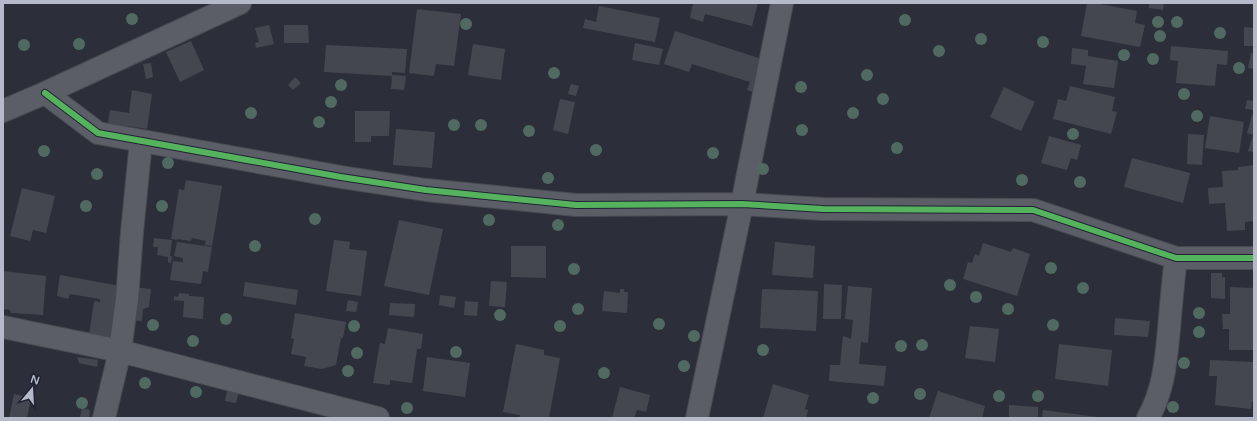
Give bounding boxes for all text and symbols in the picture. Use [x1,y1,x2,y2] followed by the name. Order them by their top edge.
[12,369,52,409] north arrow
[29,372,41,388] text: N

